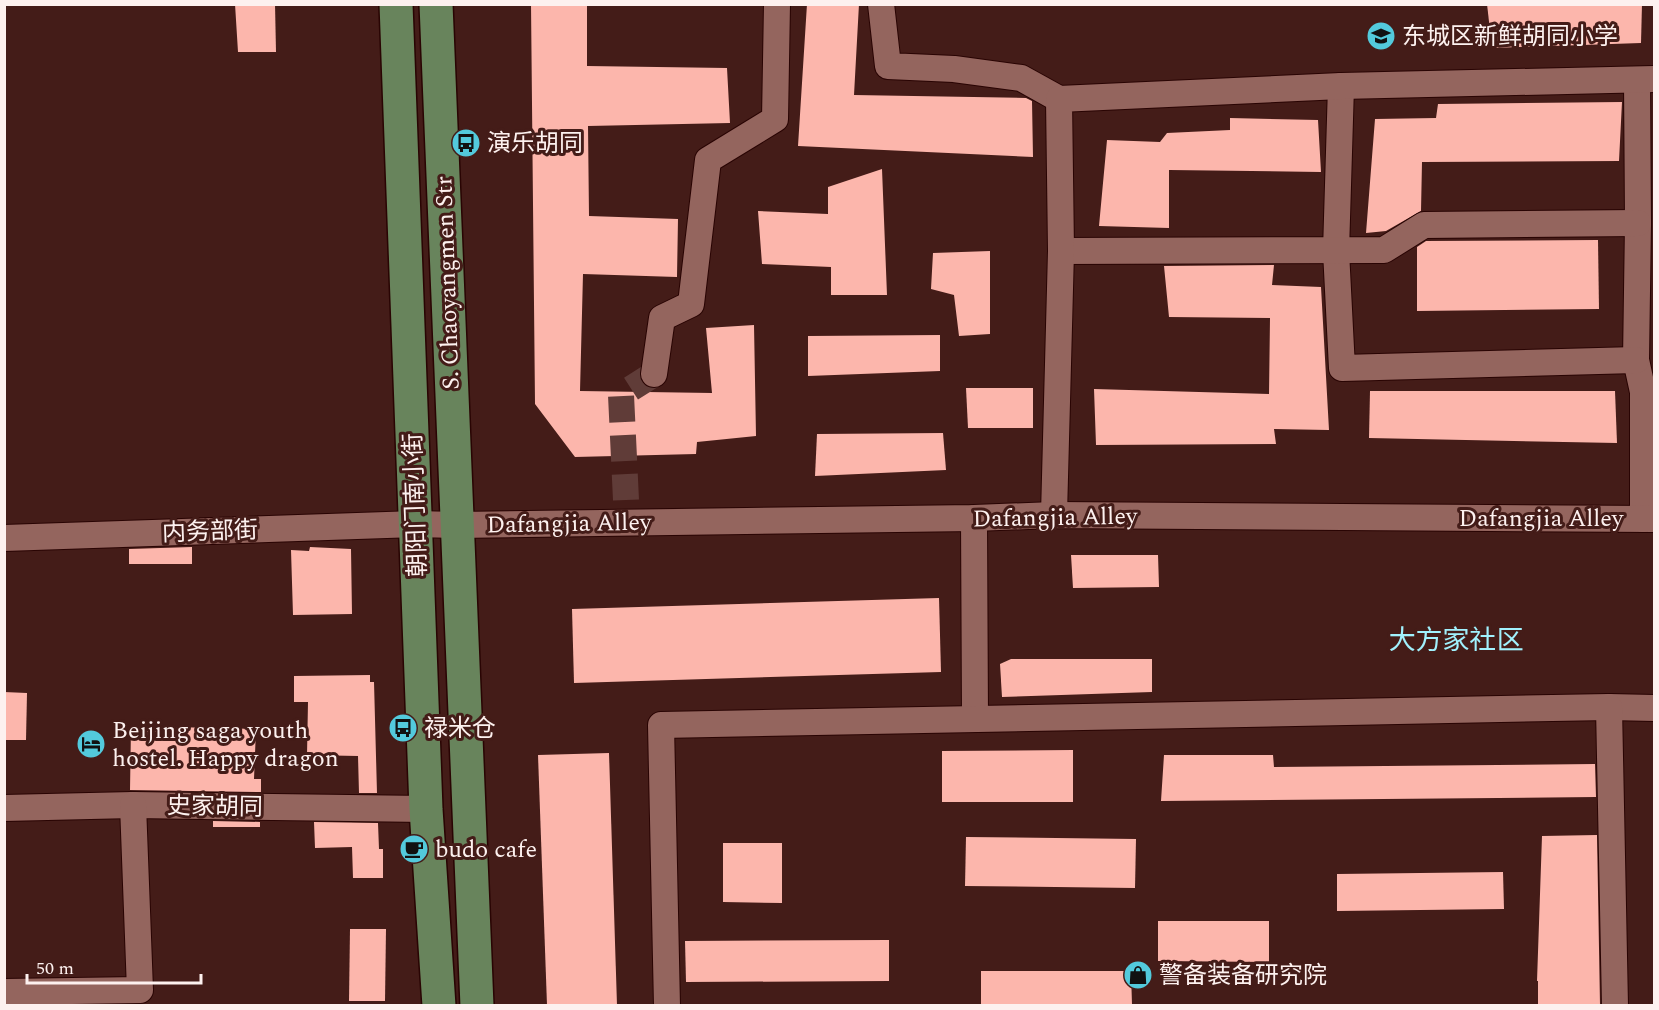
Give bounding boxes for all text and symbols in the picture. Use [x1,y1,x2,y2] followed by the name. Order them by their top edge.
[1402,19,1618,55] place label: 东城区新鲜胡同小学
[1365,20,1397,52] school or university icon: 东城区新鲜胡同小学
[487,126,583,162] place label: 演乐胡同
[450,127,482,159] bus stop icon: 演乐胡同
[426,175,470,390] street label: S. Chaoyangmen Str
[395,432,437,578] street label: 朝阳门南小街
[972,499,1139,537] street label: Dafangjia Alley
[1459,501,1625,537] street label: Dafangjia Alley
[486,505,653,543] street label: Dafangjia Alley
[161,512,259,552] street label: 内务部街
[1389,620,1524,662] district label: 大方家社区
[424,711,496,747] place label: 禄米仓
[387,712,419,744] bus stop icon: 禄米仓
[112,713,339,777] place label: Beijing saga youth hostel. Happy dragon
[75,728,107,760] hotel icon: Beijing saga youth hostel. Happy dragon
[167,788,263,826] street label: 史家胡同
[435,832,537,868] place label: budo cafe
[398,833,430,865] cafe icon: budo cafe
[27,947,201,985] scale bar
[36,955,74,982] text: 50 m
[1159,958,1327,994] place label: 警备装备研究院
[1122,959,1154,991] shop icon: 警备装备研究院

